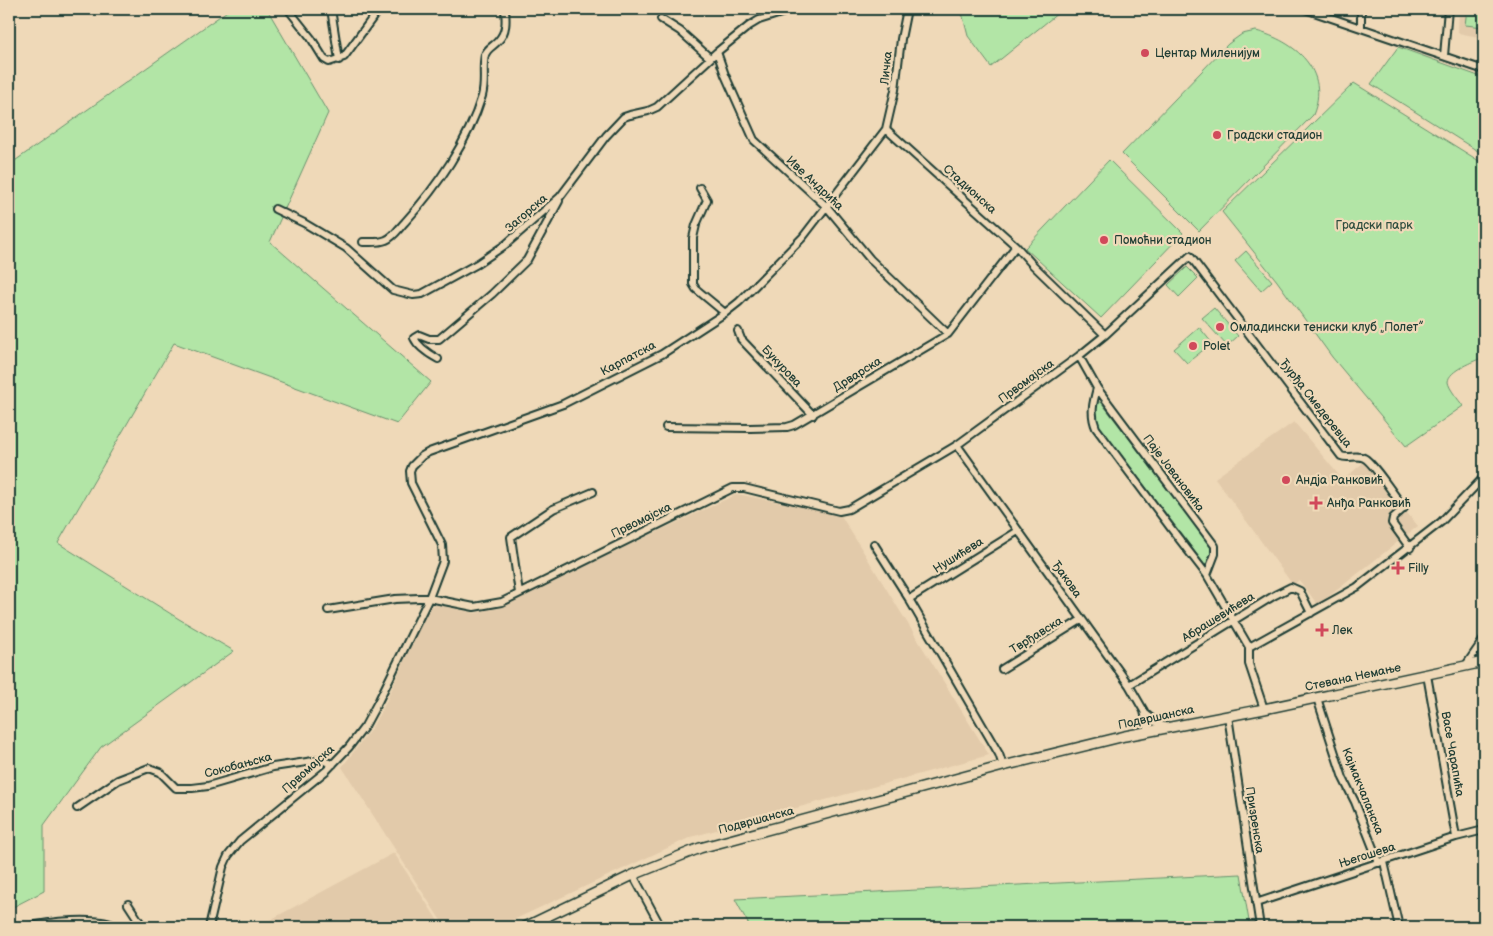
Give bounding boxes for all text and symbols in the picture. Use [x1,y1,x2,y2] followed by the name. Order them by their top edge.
[1155,46,1260,61] place label: Центар Миленијум
[1139,47,1151,59] marker: Центар Миленијум
[877,50,896,87] street label: Личка
[1227,128,1322,143] place label: Градски стадион
[1211,129,1223,141] marker: Градски стадион
[783,153,846,214] street label: Иве Андрића
[940,161,999,217] street label: Стадионска
[502,191,550,236] street label: Загорска
[1335,218,1413,233] park label: Градски парк
[1114,233,1212,248] place label: Помоћни стадион
[1098,234,1110,246] marker: Помоћни стадион
[1230,320,1424,335] place label: Омладински тениски клуб „Полет”
[1214,321,1226,333] marker: Омладински тениски клуб „Полет”
[598,338,658,379] street label: Карпатска
[1203,339,1231,354] place label: Polet
[1187,340,1199,352] marker: Polet
[758,342,805,391] street label: Букурова
[830,354,884,395] street label: Дрварска
[995,356,1057,407] street label: Првомајска
[1276,356,1355,451] street label: Ђурђа Смедеревца
[1140,432,1208,515] street label: Паје Јовановића
[1295,473,1383,488] place label: Андја Ранковић
[1280,474,1292,486] marker: Андја Ранковић
[1309,496,1323,510] marker: Анђа Ранковић
[1326,496,1411,511] place label: Анђа Ранковић
[609,499,674,541] street label: Првомајска
[930,534,986,577] street label: Нушићева
[1048,558,1085,601] street label: Ђакова
[1408,561,1429,576] place label: Filly
[1392,562,1404,574] marker: Filly
[1178,589,1257,646] street label: Абрашевићева
[1007,613,1065,657] street label: Тврђавска
[1331,623,1353,638] place label: Лек
[1316,624,1328,636] marker: Лек
[1304,660,1403,695] street label: Стевана Немање
[1117,702,1196,733] street label: Подвршанска
[1438,710,1467,798] street label: Васе Чарапића
[279,742,338,797] street label: Првомајска
[1338,746,1387,837] street label: Кајмакчаланска
[203,749,273,782] street label: Сокобањска
[1242,786,1267,855] street label: Призренска
[717,803,796,838] street label: Подвршанска
[1337,839,1397,872] street label: Његошева

